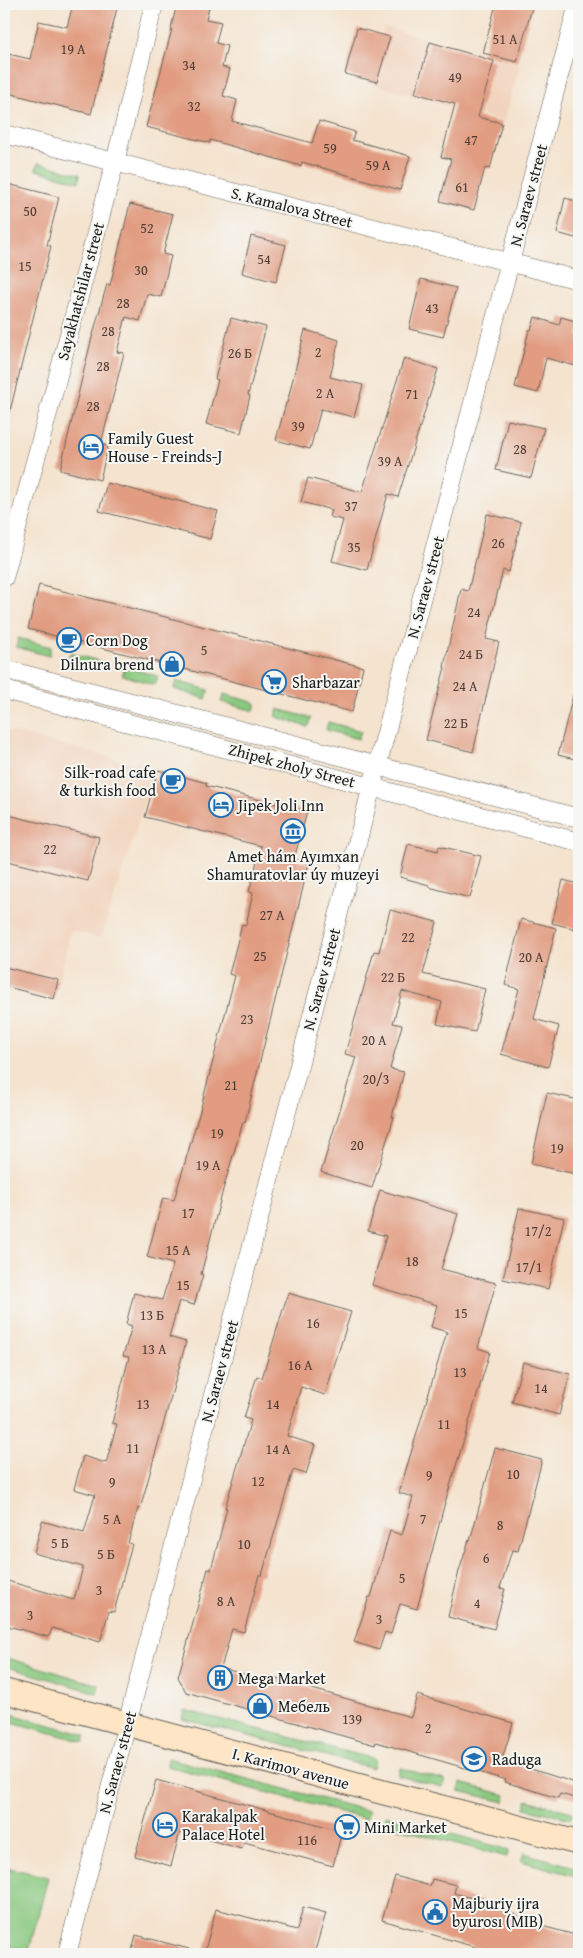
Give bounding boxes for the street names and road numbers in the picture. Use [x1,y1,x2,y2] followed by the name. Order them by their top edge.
[503,141,553,249] street label: N. Saraev street
[229,180,356,234] street label: S. Kamalova Street
[50,219,110,363] street label: Sayakhatshilar street
[400,533,450,641] street label: N. Saraev street
[226,737,358,794] street label: Zhipek zholy Street
[296,925,346,1033] street label: N. Saraev street
[194,1317,244,1425] street label: N. Saraev street
[92,1708,142,1816] street label: N. Saraev street
[230,1741,352,1795] street label: I. Karimov avenue

